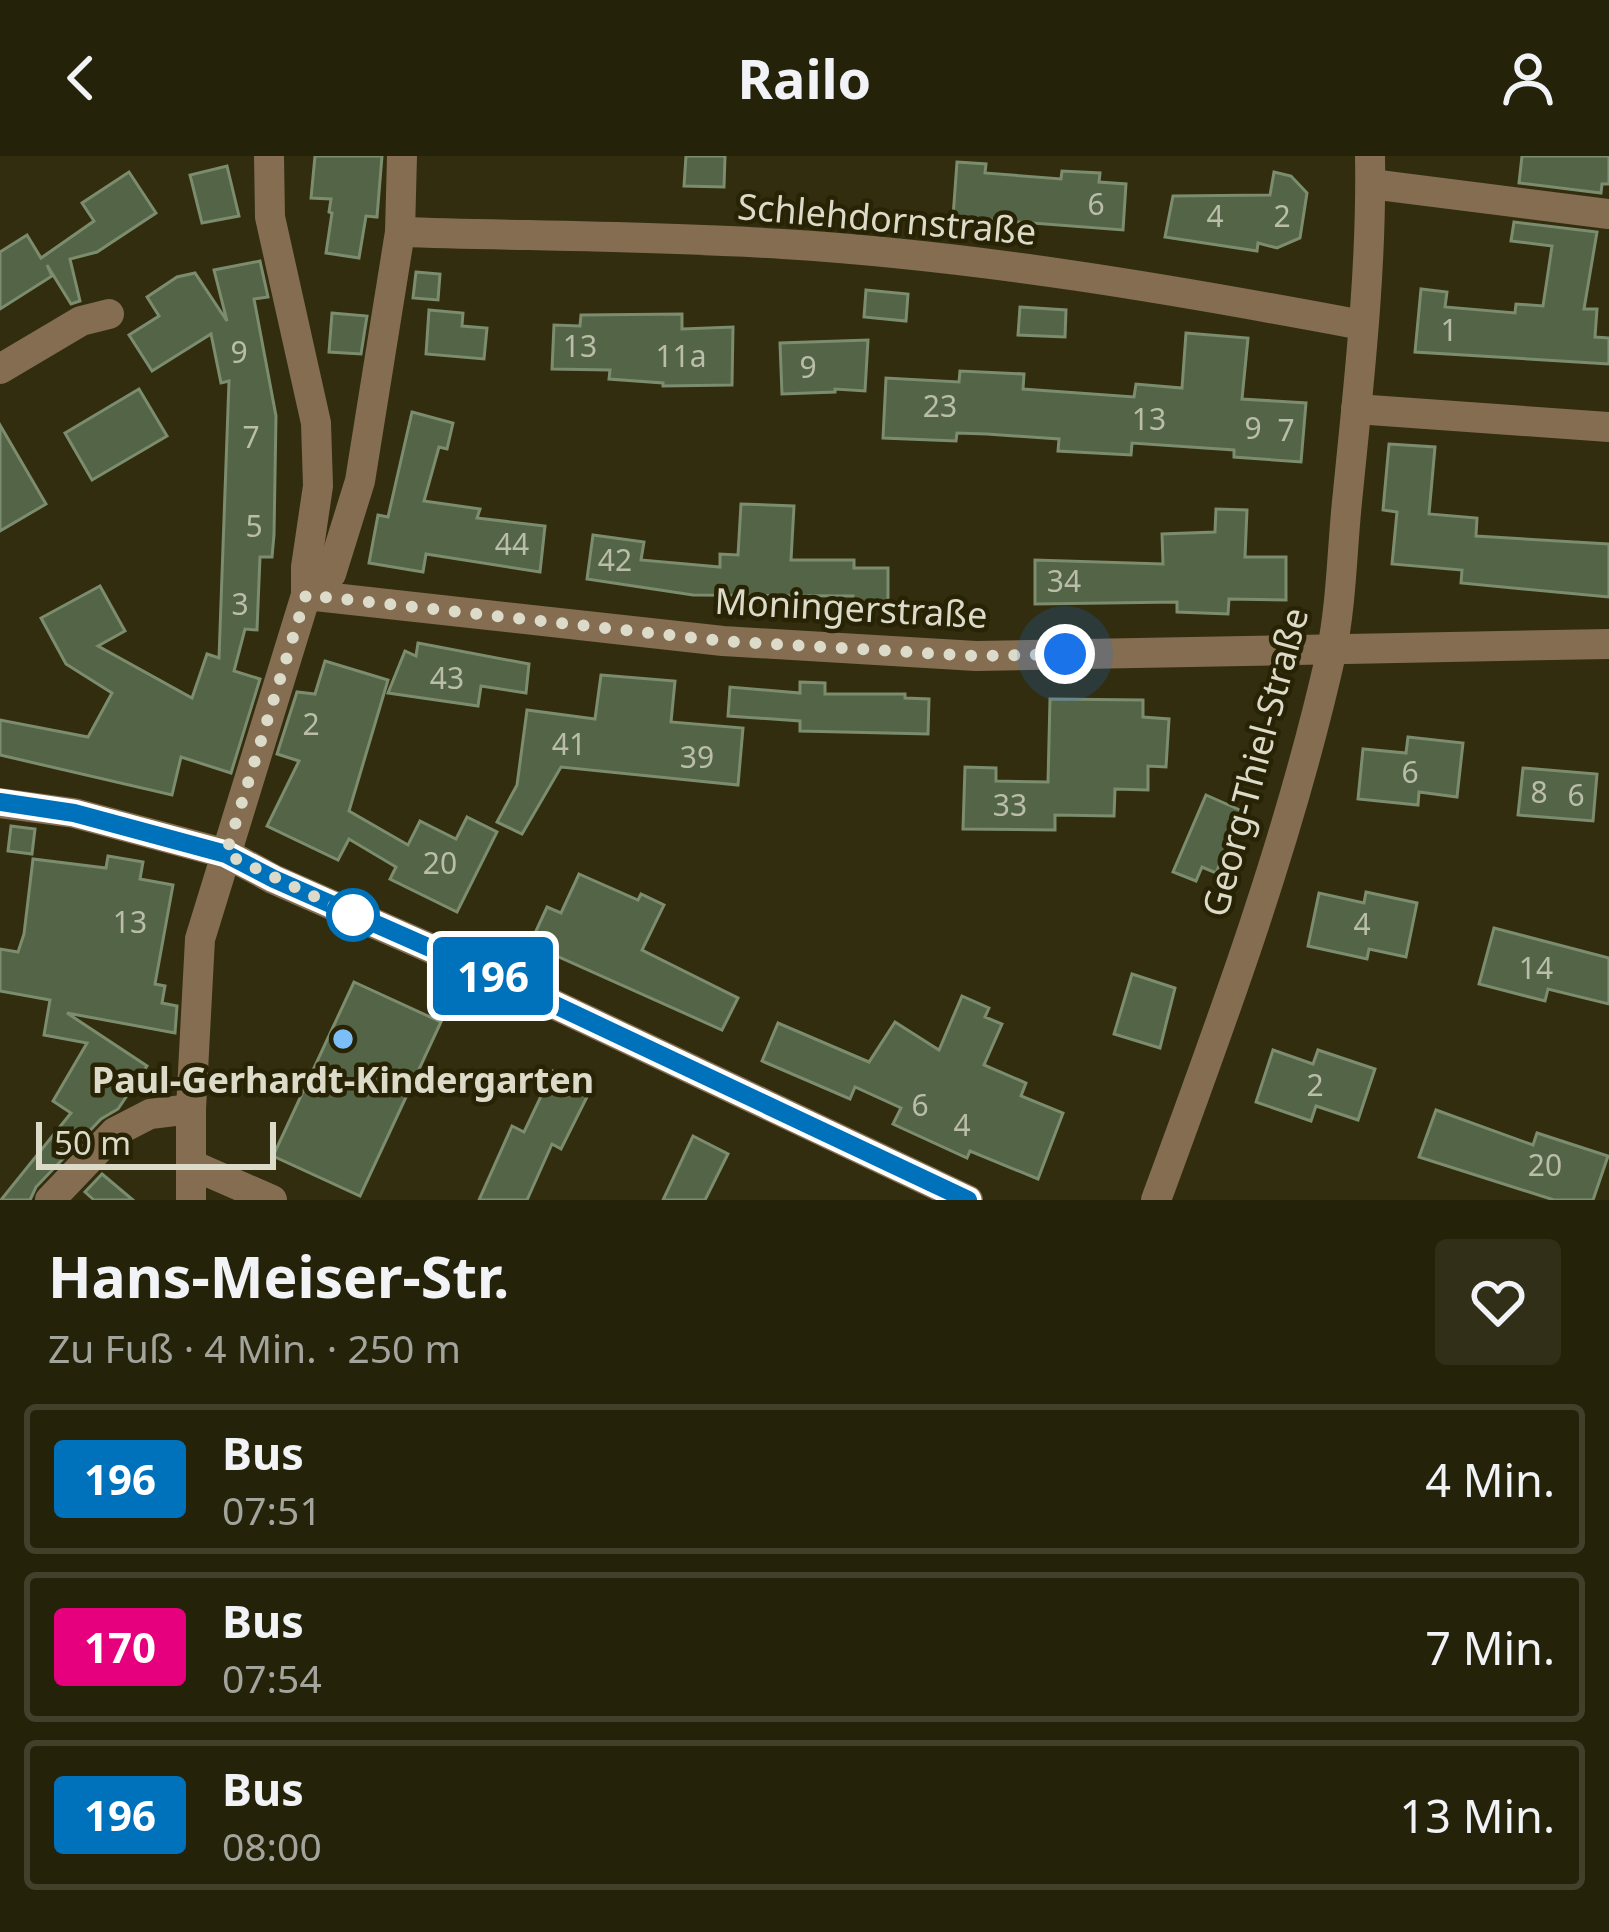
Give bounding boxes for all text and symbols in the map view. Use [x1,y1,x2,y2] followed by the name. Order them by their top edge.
[738,41,871,115] text: Railo
[48,45,114,111] icon: back
[1495,45,1561,111] icon: person
[736,181,1038,256] street label: Schlehdornstraße
[1087,183,1105,224] house number: 6
[1206,195,1224,236] house number: 4
[1273,195,1291,236] house number: 2
[1440,309,1458,350] house number: 1
[563,325,597,366] house number: 13
[230,331,248,372] house number: 9
[655,335,707,376] house number: 11a
[799,346,817,387] house number: 9
[923,385,957,426] house number: 23
[1132,398,1166,439] house number: 13
[1244,407,1262,448] house number: 9
[1277,409,1295,450] house number: 7
[242,416,260,457] house number: 7
[245,505,263,546] house number: 5
[495,523,529,564] house number: 44
[598,539,632,580] house number: 42
[1047,560,1081,601] house number: 34
[713,576,989,639] street label: Moningerstraße
[231,583,249,624] house number: 3
[1190,602,1319,922] street label: Georg-Thiel-Straße
[1035,624,1095,684] your location
[430,657,464,698] house number: 43
[302,703,320,744] house number: 2
[552,723,586,764] house number: 41
[680,736,714,777] house number: 39
[1401,751,1419,792] house number: 6
[1530,771,1548,812] house number: 8
[1567,774,1585,815] house number: 6
[993,784,1027,825] house number: 33
[423,842,457,883] house number: 20
[328,890,378,940] unlabelled marker
[113,901,147,942] house number: 13
[1353,903,1371,944] house number: 4
[424,937,562,1015] line badge: 196
[457,947,529,1004] text: 196
[1519,947,1553,988] house number: 14
[330,1026,356,1052] marker: Paul-Gerhardt-Kindergarten
[92,1055,594,1104] place label: Paul-Gerhardt-Kindergarten
[1306,1064,1324,1105] house number: 2
[911,1084,929,1125] house number: 6
[953,1104,971,1145] house number: 4
[36,1116,276,1169] scale bar
[54,1120,131,1165] text: 50 m
[1528,1144,1562,1185] house number: 20
[48,1237,509,1315] text: Hans-Meiser-Str.
[1435,1239,1561,1365] button: heart
[48,1321,461,1374] text: Zu Fuß · 4 Min. · 250 m
[222,1422,304,1483] text: Bus
[1425,1449,1555,1510] text: 4 Min.
[84,1450,156,1507] text: 196
[222,1483,322,1536] text: 07:51
[222,1590,304,1651] text: Bus
[1425,1617,1555,1678] text: 7 Min.
[84,1618,156,1675] text: 170
[222,1651,322,1704] text: 07:54
[222,1758,304,1819] text: Bus
[1400,1785,1555,1846] text: 13 Min.
[84,1786,156,1843] text: 196
[222,1819,322,1872] text: 08:00

